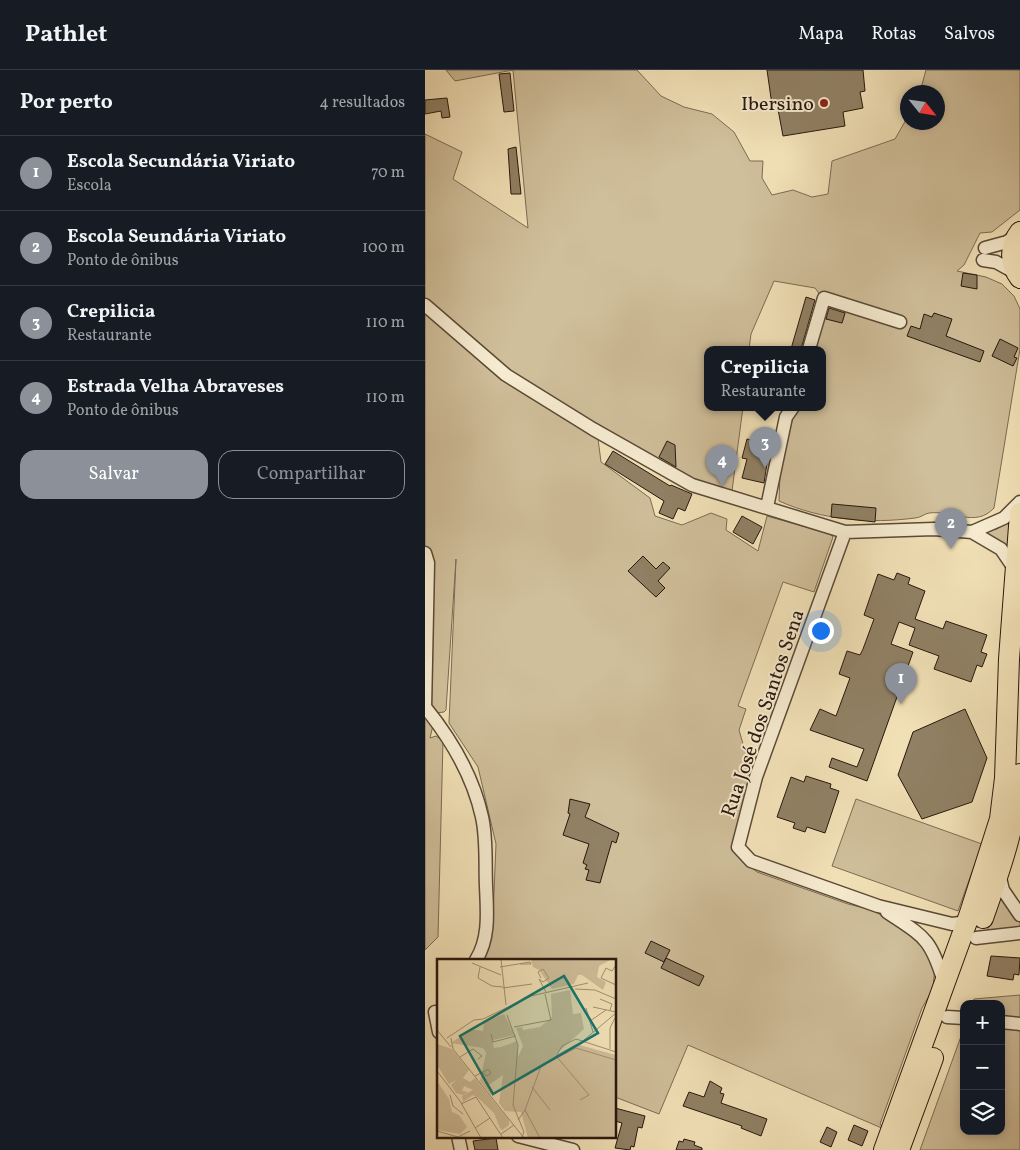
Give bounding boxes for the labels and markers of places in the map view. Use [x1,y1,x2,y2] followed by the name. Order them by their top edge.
[741,91,814,119] place label: Ibersino
[818,97,830,109] marker: Ibersino
[749,427,781,468] pin: 3
[706,445,738,486] pin: 4
[935,508,967,549] pin: 2
[885,663,917,704] pin: 1

